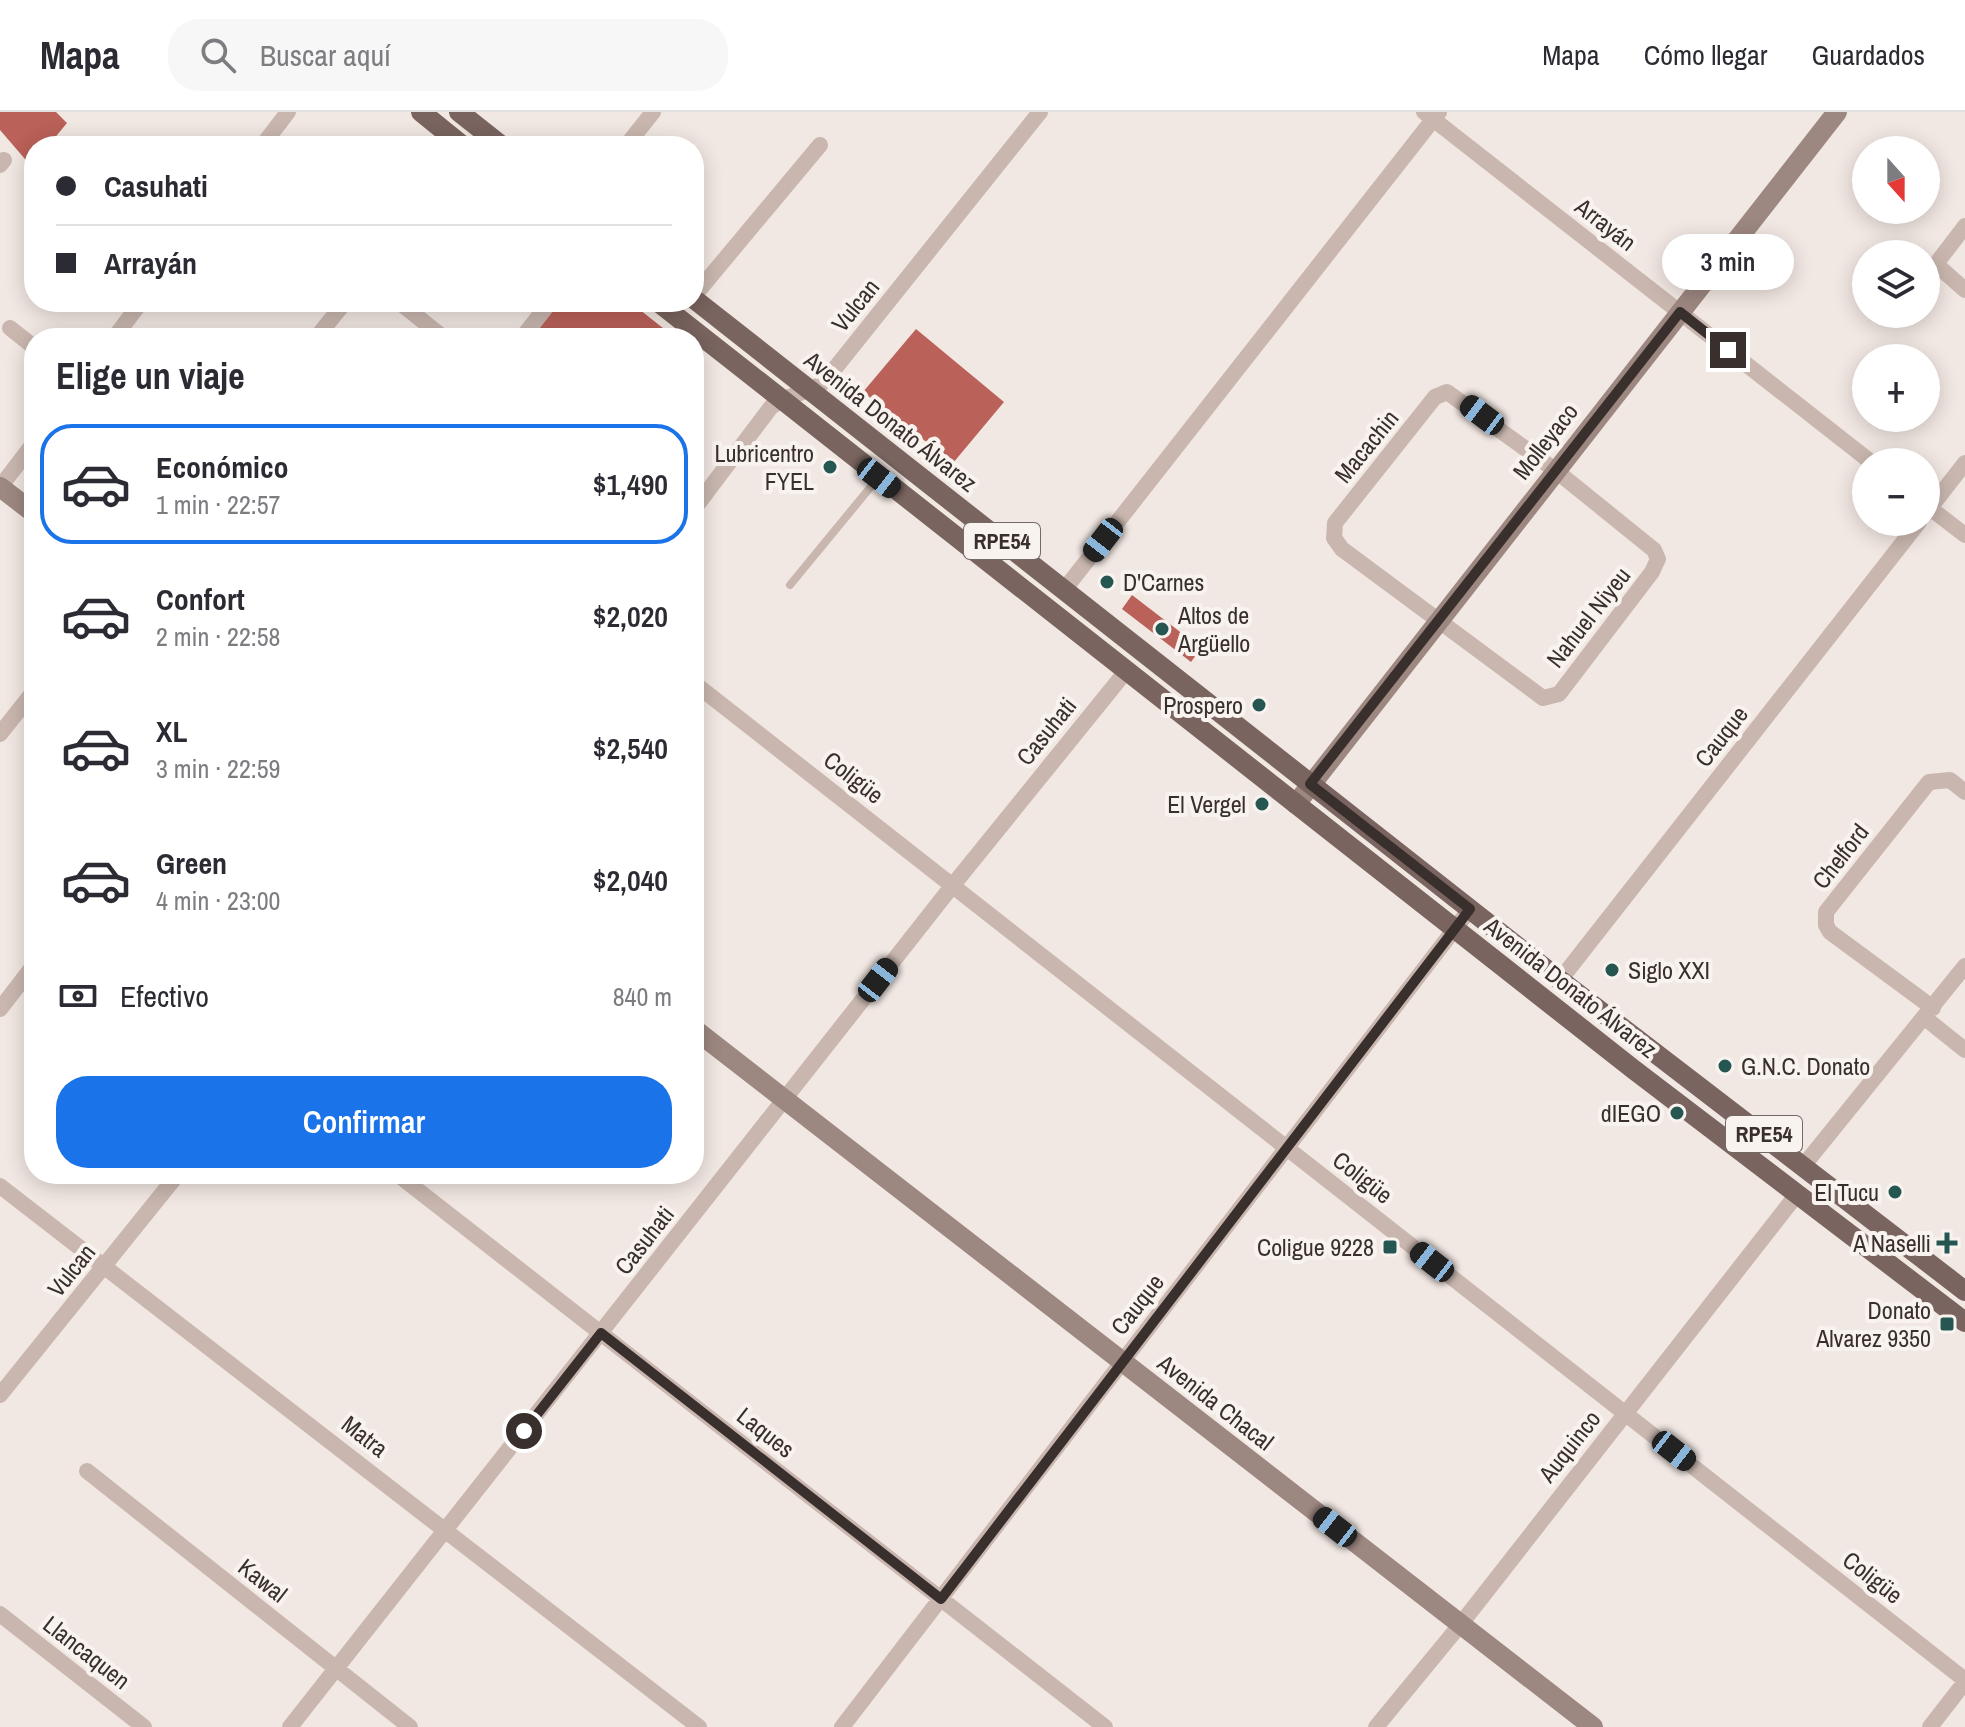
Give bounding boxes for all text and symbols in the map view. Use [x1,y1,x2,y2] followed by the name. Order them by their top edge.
[168,19,728,91] search box
[40,30,120,81] text: Mapa
[196,33,240,77] icon: search
[260,35,391,75] text: Buscar aquí
[1542,36,1600,74] text: Mapa
[1644,36,1767,74] text: Cómo llegar
[1811,36,1925,74] text: Guardados
[1852,136,1940,224] north arrow
[1852,136,1940,536] map controls
[104,166,208,206] text: Casuhati
[1568,190,1643,258] street label: Arrayán
[1662,234,1794,290] callout: 3 min
[1852,240,1940,328] button: layers
[104,243,197,283] text: Arrayán
[1701,244,1755,279] text: 3 min
[824,272,886,338] street label: Vulcan
[1710,332,1746,368] route end
[797,343,984,499] street label: Avenida Donato Álvarez
[1852,344,1940,432] button: +
[56,352,245,400] text: Elige un viaje
[1456,391,1508,439] car
[1505,396,1585,486] street label: Molleyaco
[1327,403,1405,489] street label: Macachin
[714,437,814,497] place label: Lubricentro FYEL
[156,447,289,487] text: Económico
[60,448,132,520] icon: car
[1852,448,1940,536] button: −
[853,454,905,502] car
[821,458,839,476] marker: Lubricentro FYEL
[593,464,668,504] text: $1,490
[156,487,280,522] text: 1 min · 22:57
[1079,514,1127,566] car
[964,523,1040,559] road number: RPE54
[1539,560,1637,674] street label: Nahuel Niyeu
[1123,566,1204,598] place label: D'Carnes
[1098,573,1116,591] marker: D'Carnes
[156,579,245,619] text: Confort
[60,580,132,652] icon: car
[593,596,668,636] text: $2,020
[1177,599,1250,659] place label: Altos de Argüello
[156,619,280,654] text: 2 min · 22:58
[1153,620,1171,638] marker: Altos de Argüello
[1163,689,1243,721] place label: Prospero
[1009,690,1083,772] street label: Casuhati
[1250,696,1268,714] marker: Prospero
[1687,699,1755,773] street label: Cauque
[156,711,187,751] text: XL
[60,712,132,784] icon: car
[593,728,668,768] text: $2,540
[817,744,891,810] street label: Coligüe
[156,751,280,786] text: 3 min · 22:59
[1167,788,1246,820] place label: El Vergel
[1253,795,1271,813] marker: El Vergel
[1804,817,1876,895] street label: Chelford
[156,843,227,883] text: Green
[60,844,132,916] icon: car
[593,860,668,900] text: $2,040
[156,883,280,918] text: 4 min · 23:00
[1477,909,1664,1065] street label: Avenida Donato Álvarez
[854,954,902,1006] car
[1628,954,1710,986] place label: Siglo XXI
[1603,961,1621,979] marker: Siglo XXI
[56,974,100,1018] icon: cash
[120,976,209,1016] text: Efectivo
[613,979,672,1014] text: 840 m
[1741,1050,1870,1082] place label: G.N.C. Donato
[1716,1057,1734,1075] marker: G.N.C. Donato
[56,1076,672,1168] button: Confirmar
[1601,1097,1661,1129] place label: dIEGO
[1668,1104,1686,1122] marker: dIEGO
[1726,1116,1802,1152] road number: RPE54
[1326,1144,1400,1210] street label: Coligüe
[1814,1176,1879,1208] place label: El Tucu
[1886,1183,1904,1201] marker: El Tucu
[607,1199,681,1281] street label: Casuhati
[1852,1227,1931,1259] place label: A Naselli
[1257,1231,1374,1263] place label: Coligue 9228
[1938,1234,1956,1252] marker: A Naselli
[40,1237,102,1303] street label: Vulcan
[1381,1238,1399,1256] marker: Coligue 9228
[1406,1238,1458,1286] car
[1103,1267,1171,1341] street label: Cauque
[1815,1294,1931,1354] place label: Donato Alvarez 9350
[1938,1315,1956,1333] marker: Donato Alvarez 9350
[1151,1346,1280,1457] street label: Avenida Chacal
[731,1400,801,1464] street label: Laques
[1530,1403,1607,1489] street label: Auquinco
[335,1408,395,1464] street label: Matra
[506,1413,542,1449] route start
[1648,1427,1700,1475] car
[1309,1503,1361,1551] car
[1836,1544,1910,1610] street label: Coligüe
[232,1551,294,1609] street label: Kawal
[37,1608,137,1696] street label: Llancaquen

